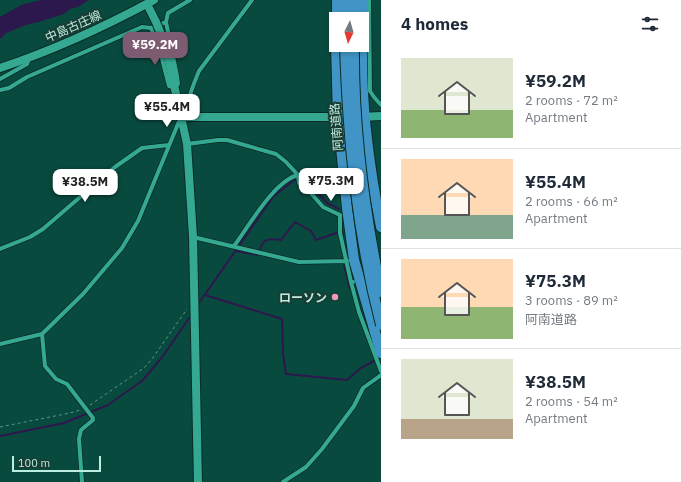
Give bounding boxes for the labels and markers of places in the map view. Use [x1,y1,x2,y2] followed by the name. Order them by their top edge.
[122,32,188,66] pin: ¥59.2M
[134,94,200,128] pin: ¥55.4M
[298,168,364,202] pin: ¥75.3M
[52,169,118,203] pin: ¥38.5M
[279,290,327,305] place label: ローソン
[330,292,340,302] marker: ローソン

